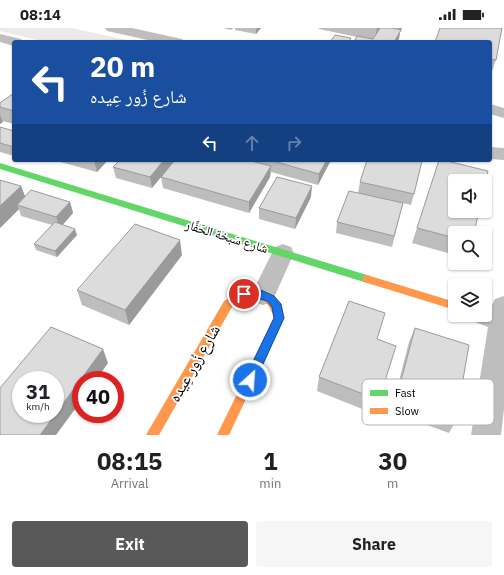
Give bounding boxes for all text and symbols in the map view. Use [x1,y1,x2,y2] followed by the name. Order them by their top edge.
[20,5,61,24] text: 08:14
[90,48,155,85] text: 20 m
[24,56,76,108] icon: left
[90,85,186,108] text: شارع زُور عِيده
[199,132,221,154] icon: left
[241,132,263,154] icon: ahead
[283,132,305,154] icon: right
[448,174,492,322] map controls
[448,174,492,218] button: sound
[182,216,270,258] street label: شارع سَبخة الحَفَّار
[448,226,492,270] button: search
[227,277,261,311] pin
[448,278,492,322] button: layers
[233,283,255,305] icon: arrive
[164,321,225,406] street label: شارع زُور عِيده
[229,359,271,401] position arrow
[72,371,124,423] speed limit sign: 40
[26,378,50,405] text: 31
[362,379,494,425] legend
[395,386,416,400] text: Fast
[26,400,50,413] text: km/h
[395,404,419,418] text: Slow
[97,445,162,477] text: 08:15
[263,445,278,477] text: 1
[378,445,407,477] text: 30
[111,475,149,492] text: Arrival
[259,475,281,492] text: min
[387,475,398,492] text: m
[12,521,248,567] button: Exit
[256,521,492,567] button: Share

